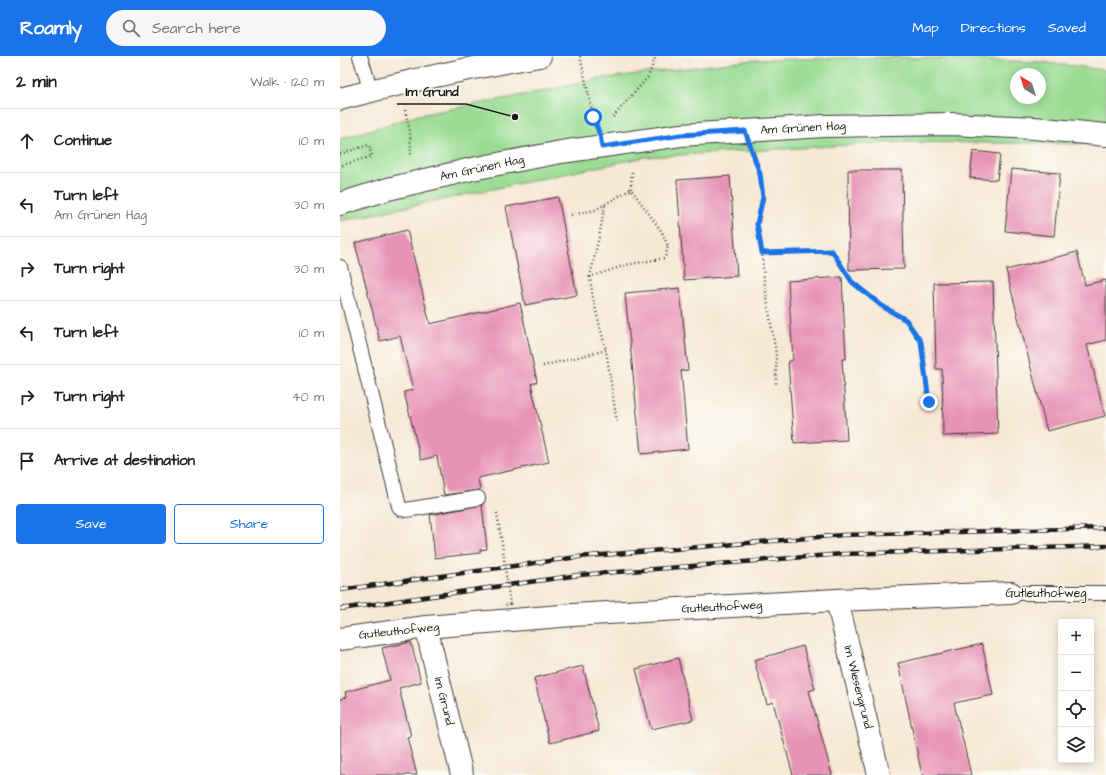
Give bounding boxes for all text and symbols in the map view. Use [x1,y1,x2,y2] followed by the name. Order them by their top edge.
[106,10,386,46] search box
[20,15,82,42] text: Roamly
[120,17,142,39] icon: search
[152,18,241,39] text: Search here
[912,18,939,38] text: Map
[961,18,1026,38] text: Directions
[1048,18,1086,38] text: Saved
[1010,68,1046,104] north arrow
[16,70,57,94] text: 2 min
[250,73,324,91] text: Walk · 120 m
[397,79,466,104] callout: Im Grund
[405,83,459,101] text: Im Grund
[584,108,602,126] route start
[760,117,846,140] street label: Am Grünen Hag
[16,130,38,152] icon: ahead
[54,130,112,151] text: Continue
[299,132,324,150] text: 10 m
[438,151,526,186] street label: Am Grünen Hag
[54,185,118,206] text: Turn left
[16,194,38,216] icon: left
[294,196,324,214] text: 30 m
[54,206,147,224] text: Am Grünen Hag
[16,258,38,280] icon: right
[54,258,125,279] text: Turn right
[294,260,324,278] text: 30 m
[16,322,38,344] icon: left
[54,322,118,343] text: Turn left
[299,324,324,342] text: 10 m
[16,386,38,408] icon: right
[54,386,125,407] text: Turn right
[292,388,324,406] text: 40 m
[920,393,938,411] route end
[16,450,38,472] icon: arrive
[54,450,195,471] text: Arrive at destination
[16,504,166,544] button: Save
[174,504,324,544] button: Share
[1006,585,1086,603] street label: Gutleuthofweg
[681,596,763,619] street label: Gutleuthofweg
[358,618,440,645] street label: Gutleuthofweg
[1058,619,1094,763] map controls
[1058,619,1094,655] button: +
[838,644,877,731] street label: Im Wiesengrund
[1058,655,1094,691] button: −
[430,675,458,727] street label: Im Grund
[1058,691,1094,727] button: locate
[1058,727,1094,763] button: layers

